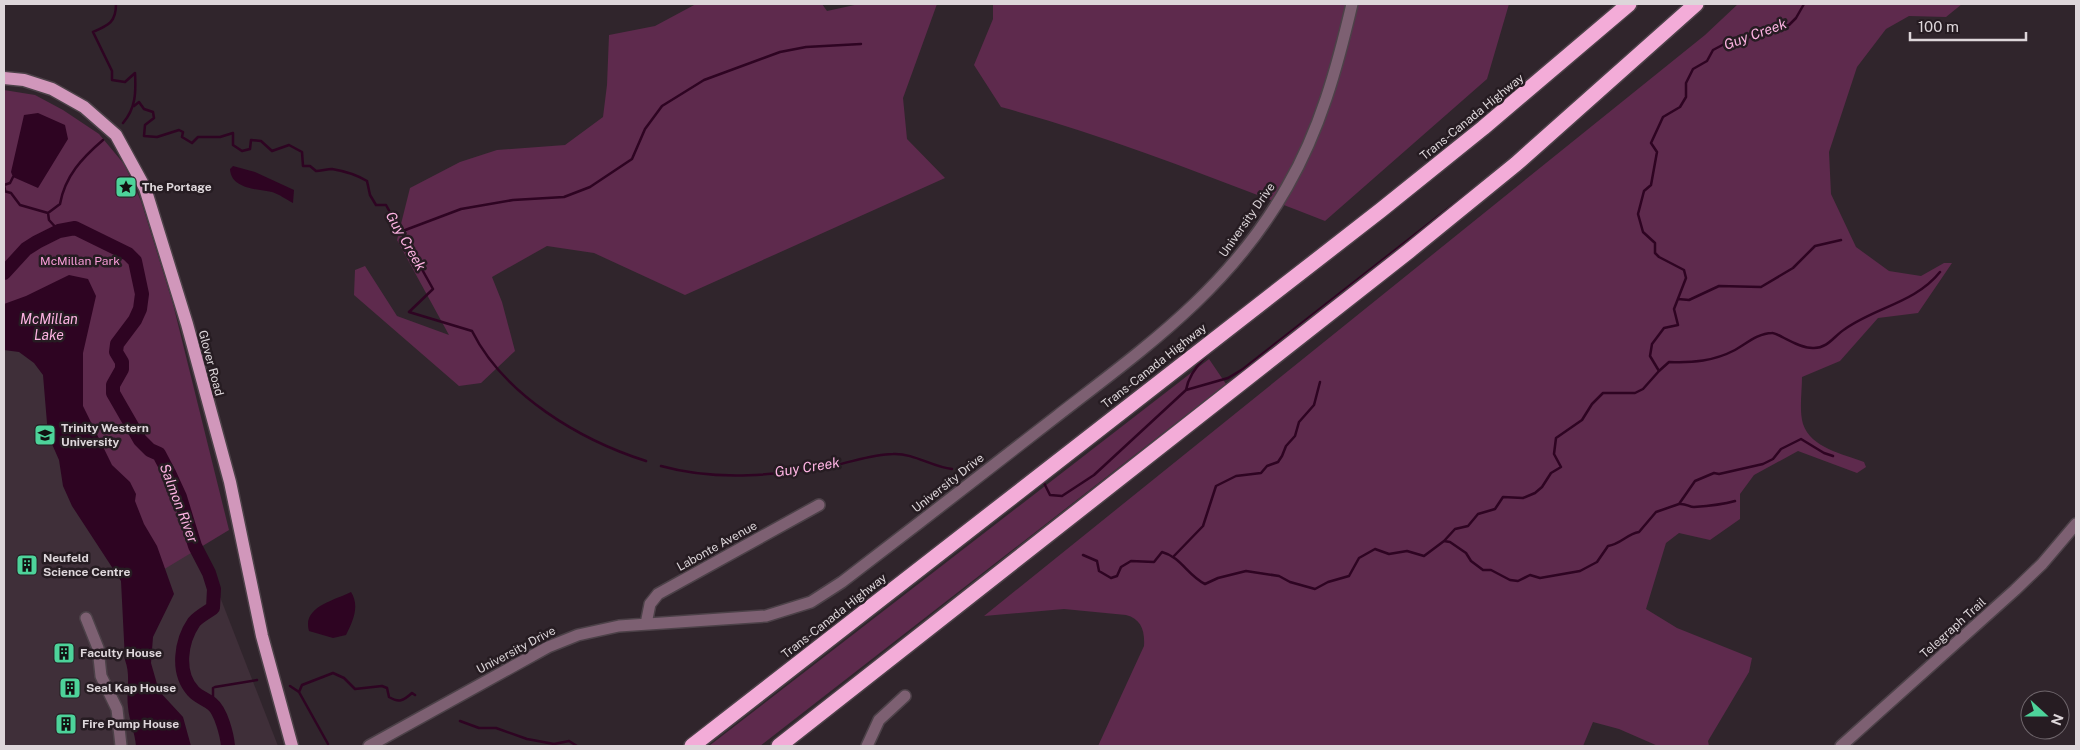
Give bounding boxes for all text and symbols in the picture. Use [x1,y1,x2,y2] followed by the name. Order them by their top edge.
[1910,10,2026,42] scale bar
[1721,15,1789,53] water label: Guy Creek
[1918,18,1959,35] text: 100 m
[1417,71,1527,163] street label: Trans-Canada Highway
[114,175,138,199] place icon: The Portage
[142,180,212,194] place label: The Portage
[1216,180,1278,260] street label: University Drive
[383,209,430,274] water label: Guy Creek
[40,254,120,268] park label: McMillan Park
[20,311,78,343] water label: McMillan Lake
[1099,320,1210,411] street label: Trans-Canada Highway
[195,329,227,397] street label: Glover Road
[61,421,149,449] place label: Trinity Western University
[33,423,57,447] school or university icon: Trinity Western University
[909,450,987,515] street label: University Drive
[773,454,841,480] water label: Guy Creek
[157,461,202,545] water label: Salmon River
[675,518,760,574] street label: Labonte Avenue
[43,551,131,579] place label: Neufeld Science Centre
[15,553,39,577] building icon: Neufeld Science Centre
[779,570,890,661] street label: Trans-Canada Highway
[1917,595,1989,661] street label: Telegraph Trail
[474,623,558,677] street label: University Drive
[52,641,76,665] building icon: Faculty House
[80,646,162,660] place label: Faculty House
[58,676,82,700] building icon: Seal Kap House
[86,681,176,695] place label: Seal Kap House
[2020,690,2070,740] north arrow
[54,712,78,736] building icon: Fire Pump House
[2048,712,2067,728] text: N
[82,717,179,731] place label: Fire Pump House

